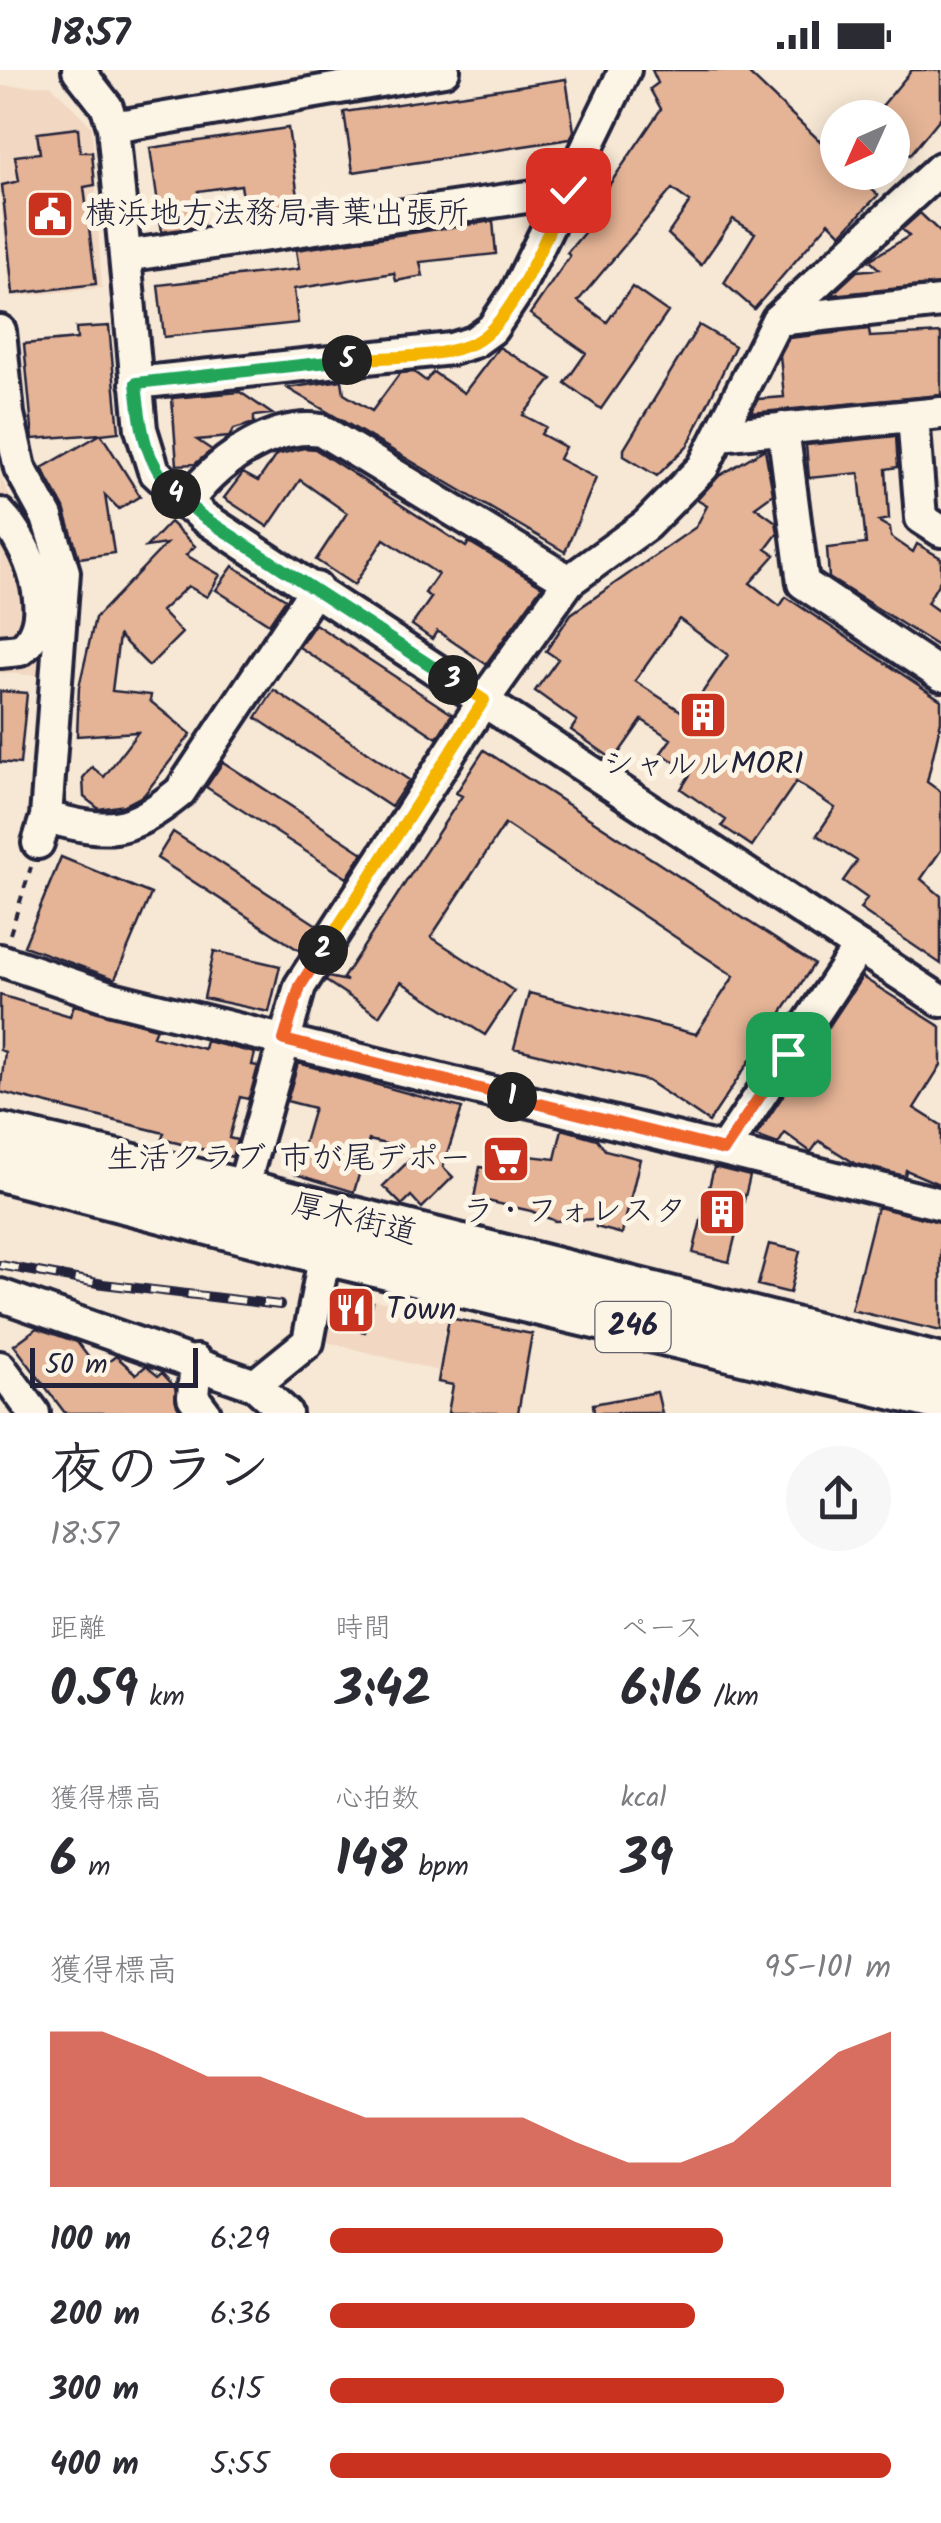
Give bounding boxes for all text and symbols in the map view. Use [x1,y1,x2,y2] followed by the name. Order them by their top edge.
[50,5,130,65] text: 18:57
[820,100,910,190] north arrow
[820,100,910,190] map controls
[526,148,611,233] pin
[541,163,596,218] icon: check
[24,188,76,240] public building icon: 横浜地方法務局青葉出張所
[85,189,469,240] place label: 横浜地方法務局青葉出張所
[322,335,372,385] pin: 5
[340,337,354,382] text: 5
[151,469,201,519] pin: 4
[168,471,184,516] text: 4
[428,655,478,705] pin: 3
[445,657,461,702] text: 3
[677,689,729,741] building icon: シャルルMORI
[602,740,804,791] place label: シャルルMORI
[298,925,348,975] pin: 2
[315,927,331,972] text: 2
[746,1012,831,1097] pin
[761,1027,816,1082] icon: arrive
[487,1072,537,1122] pin: 1
[508,1074,516,1119] text: 1
[480,1133,532,1185] supermarket icon: 生活クラブ 市が尾デポー
[106,1134,471,1185] place label: 生活クラブ 市が尾デポー
[286,1180,422,1260] street label: 厚木街道
[696,1186,748,1238] building icon: ラ・フォレスタ
[462,1187,687,1238] place label: ラ・フォレスタ
[325,1284,377,1336] restaurant icon: Town
[386,1285,456,1336] place label: Town
[596,1302,670,1352] road number: 246
[30,1343,198,1388] scale bar
[45,1343,108,1388] text: 50 m
[50,1429,270,1516] text: 夜のラン
[786,1446,891,1551] button: share
[50,1510,119,1561] text: 18:57
[50,1607,106,1652] text: 距離
[335,1607,391,1652] text: 時間
[621,1607,703,1652] text: ペース
[50,1652,138,1732] text: 0.59
[335,1652,431,1732] text: 3:42
[621,1652,702,1732] text: 6:16
[138,1675,185,1720] text: km
[702,1675,759,1720] text: /km
[621,1776,666,1821] text: kcal
[50,1777,162,1822] text: 獲得標高
[335,1777,419,1822] text: 心拍数
[621,1821,673,1901] text: 39
[50,1822,77,1902] text: 6
[335,1822,407,1902] text: 148
[77,1845,111,1890] text: m
[407,1845,469,1890] text: bpm
[764,1943,891,1994] text: 95–101 m
[50,1946,178,1997] text: 獲得標高
[50,2215,131,2266] text: 100 m
[210,2215,270,2266] text: 6:29
[50,2290,140,2341] text: 200 m
[210,2290,272,2341] text: 6:36
[50,2365,139,2416] text: 300 m
[210,2365,263,2416] text: 6:15
[50,2440,139,2491] text: 400 m
[210,2440,269,2491] text: 5:55

